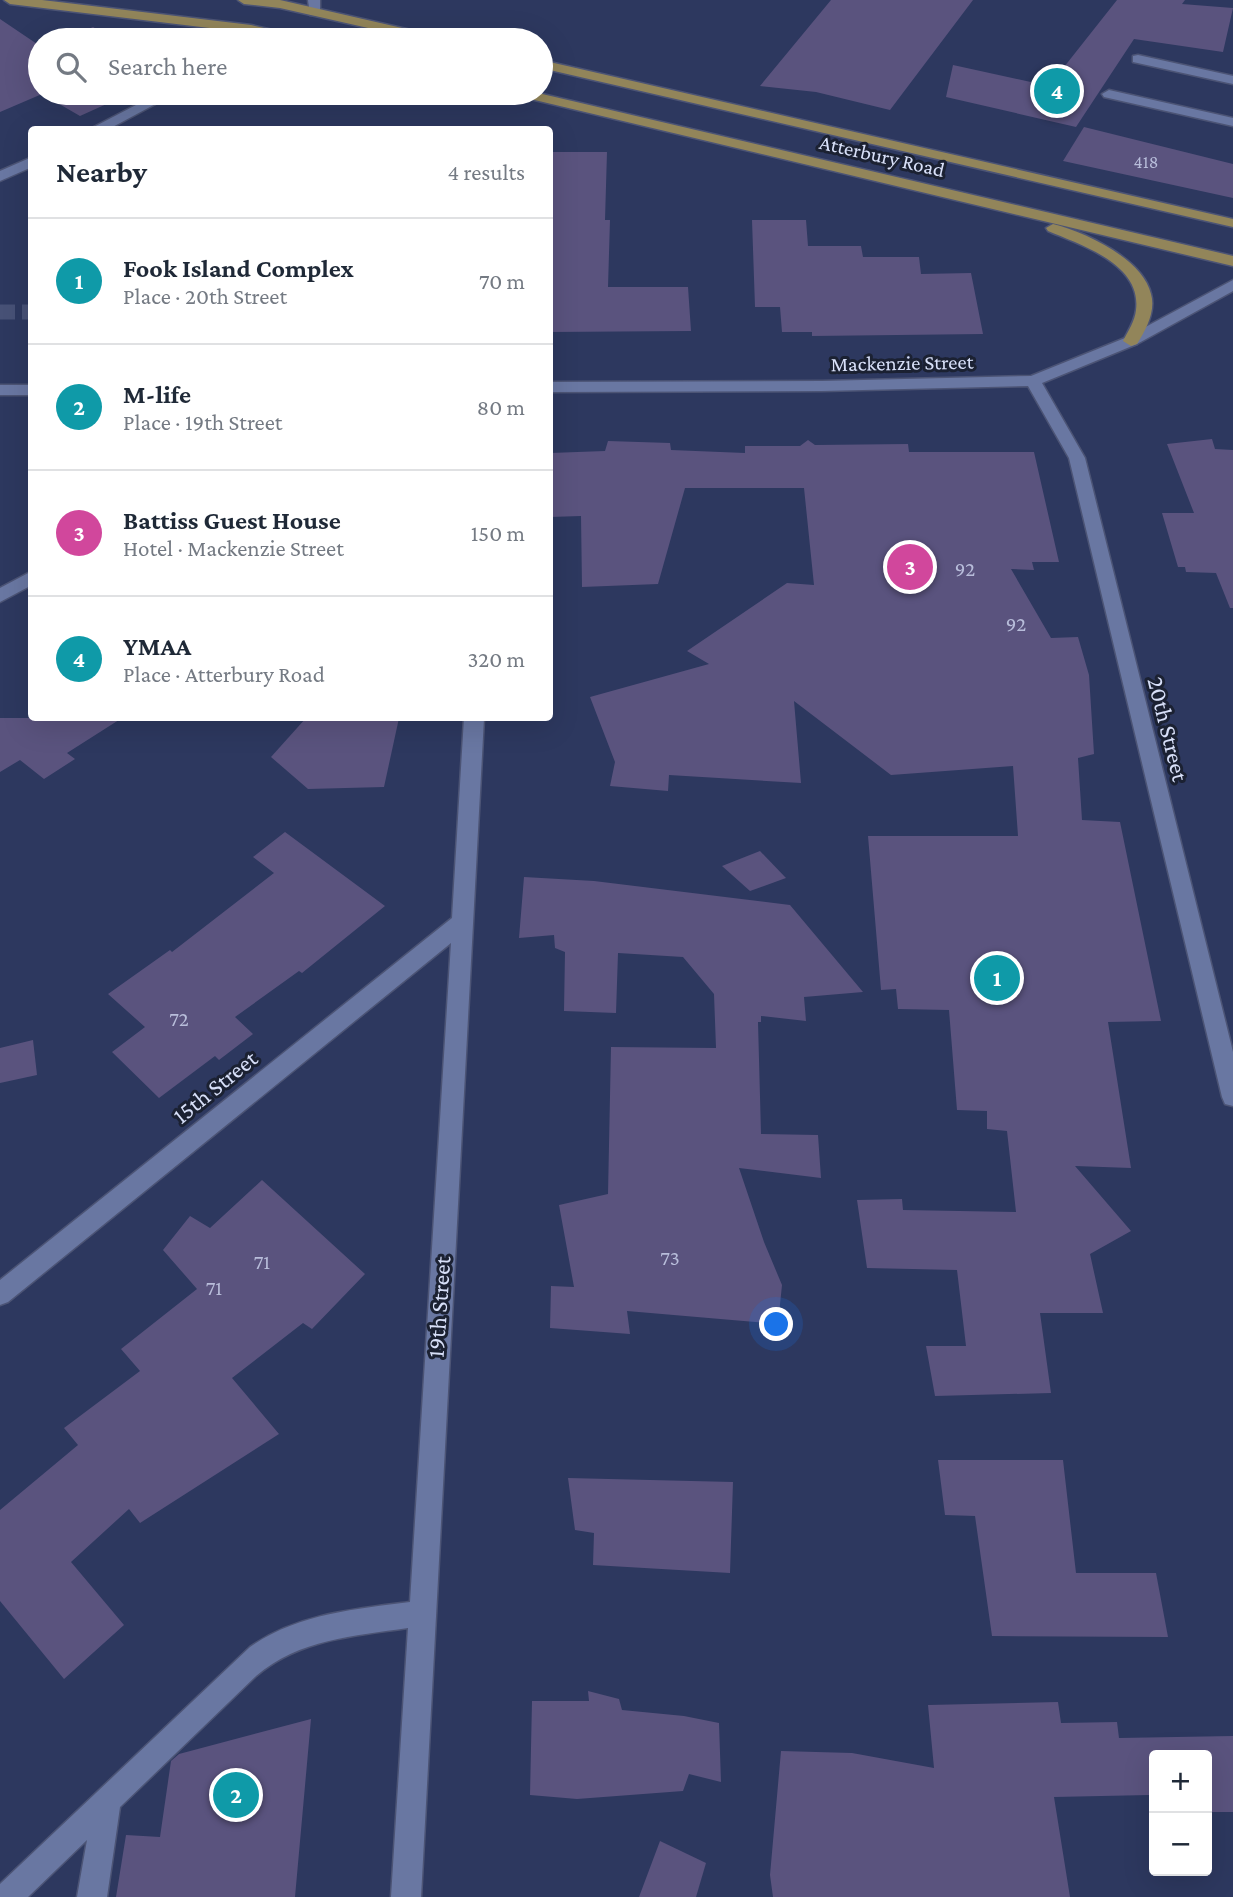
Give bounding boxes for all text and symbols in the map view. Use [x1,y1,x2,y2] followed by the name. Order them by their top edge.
[28,28,553,105] search box
[52,48,90,86] icon: search
[108,52,227,81] text: Search here
[1034,65,1080,117] pin: 4
[817,130,947,182] street label: Atterbury Road
[1134,152,1158,172] house number: 418
[56,155,147,188] text: Nearby
[447,159,525,185] text: 4 results
[123,254,354,283] text: Fook Island Complex
[75,268,83,294] text: 1
[479,268,525,294] text: 70 m
[123,283,287,309] text: Place · 20th Street
[830,350,975,376] street label: Mackenzie Street
[123,380,191,409] text: M-life
[73,394,85,420] text: 2
[477,394,525,420] text: 80 m
[123,409,282,435] text: Place · 19th Street
[123,506,341,535] text: Battiss Guest House
[73,520,85,546] text: 3
[471,520,525,546] text: 150 m
[123,535,344,561] text: Hotel · Mackenzie Street
[887,541,933,593] pin: 3
[955,557,975,581] house number: 92
[1006,612,1026,636] house number: 92
[123,632,191,661] text: YMAA
[73,646,85,672] text: 4
[467,646,525,672] text: 320 m
[123,661,325,687] text: Place · Atterbury Road
[1142,674,1195,785] street label: 20th Street
[974,952,1020,1004] pin: 1
[169,1007,189,1031] house number: 72
[167,1044,263,1129] street label: 15th Street
[660,1246,680,1270] house number: 73
[254,1250,270,1274] house number: 71
[421,1254,456,1359] street label: 19th Street
[206,1276,222,1300] house number: 71
[759,1307,793,1341] your location
[1149,1750,1212,1876] map controls
[1149,1750,1212,1813] button: +
[213,1769,259,1821] pin: 2
[1149,1813,1212,1876] button: −

